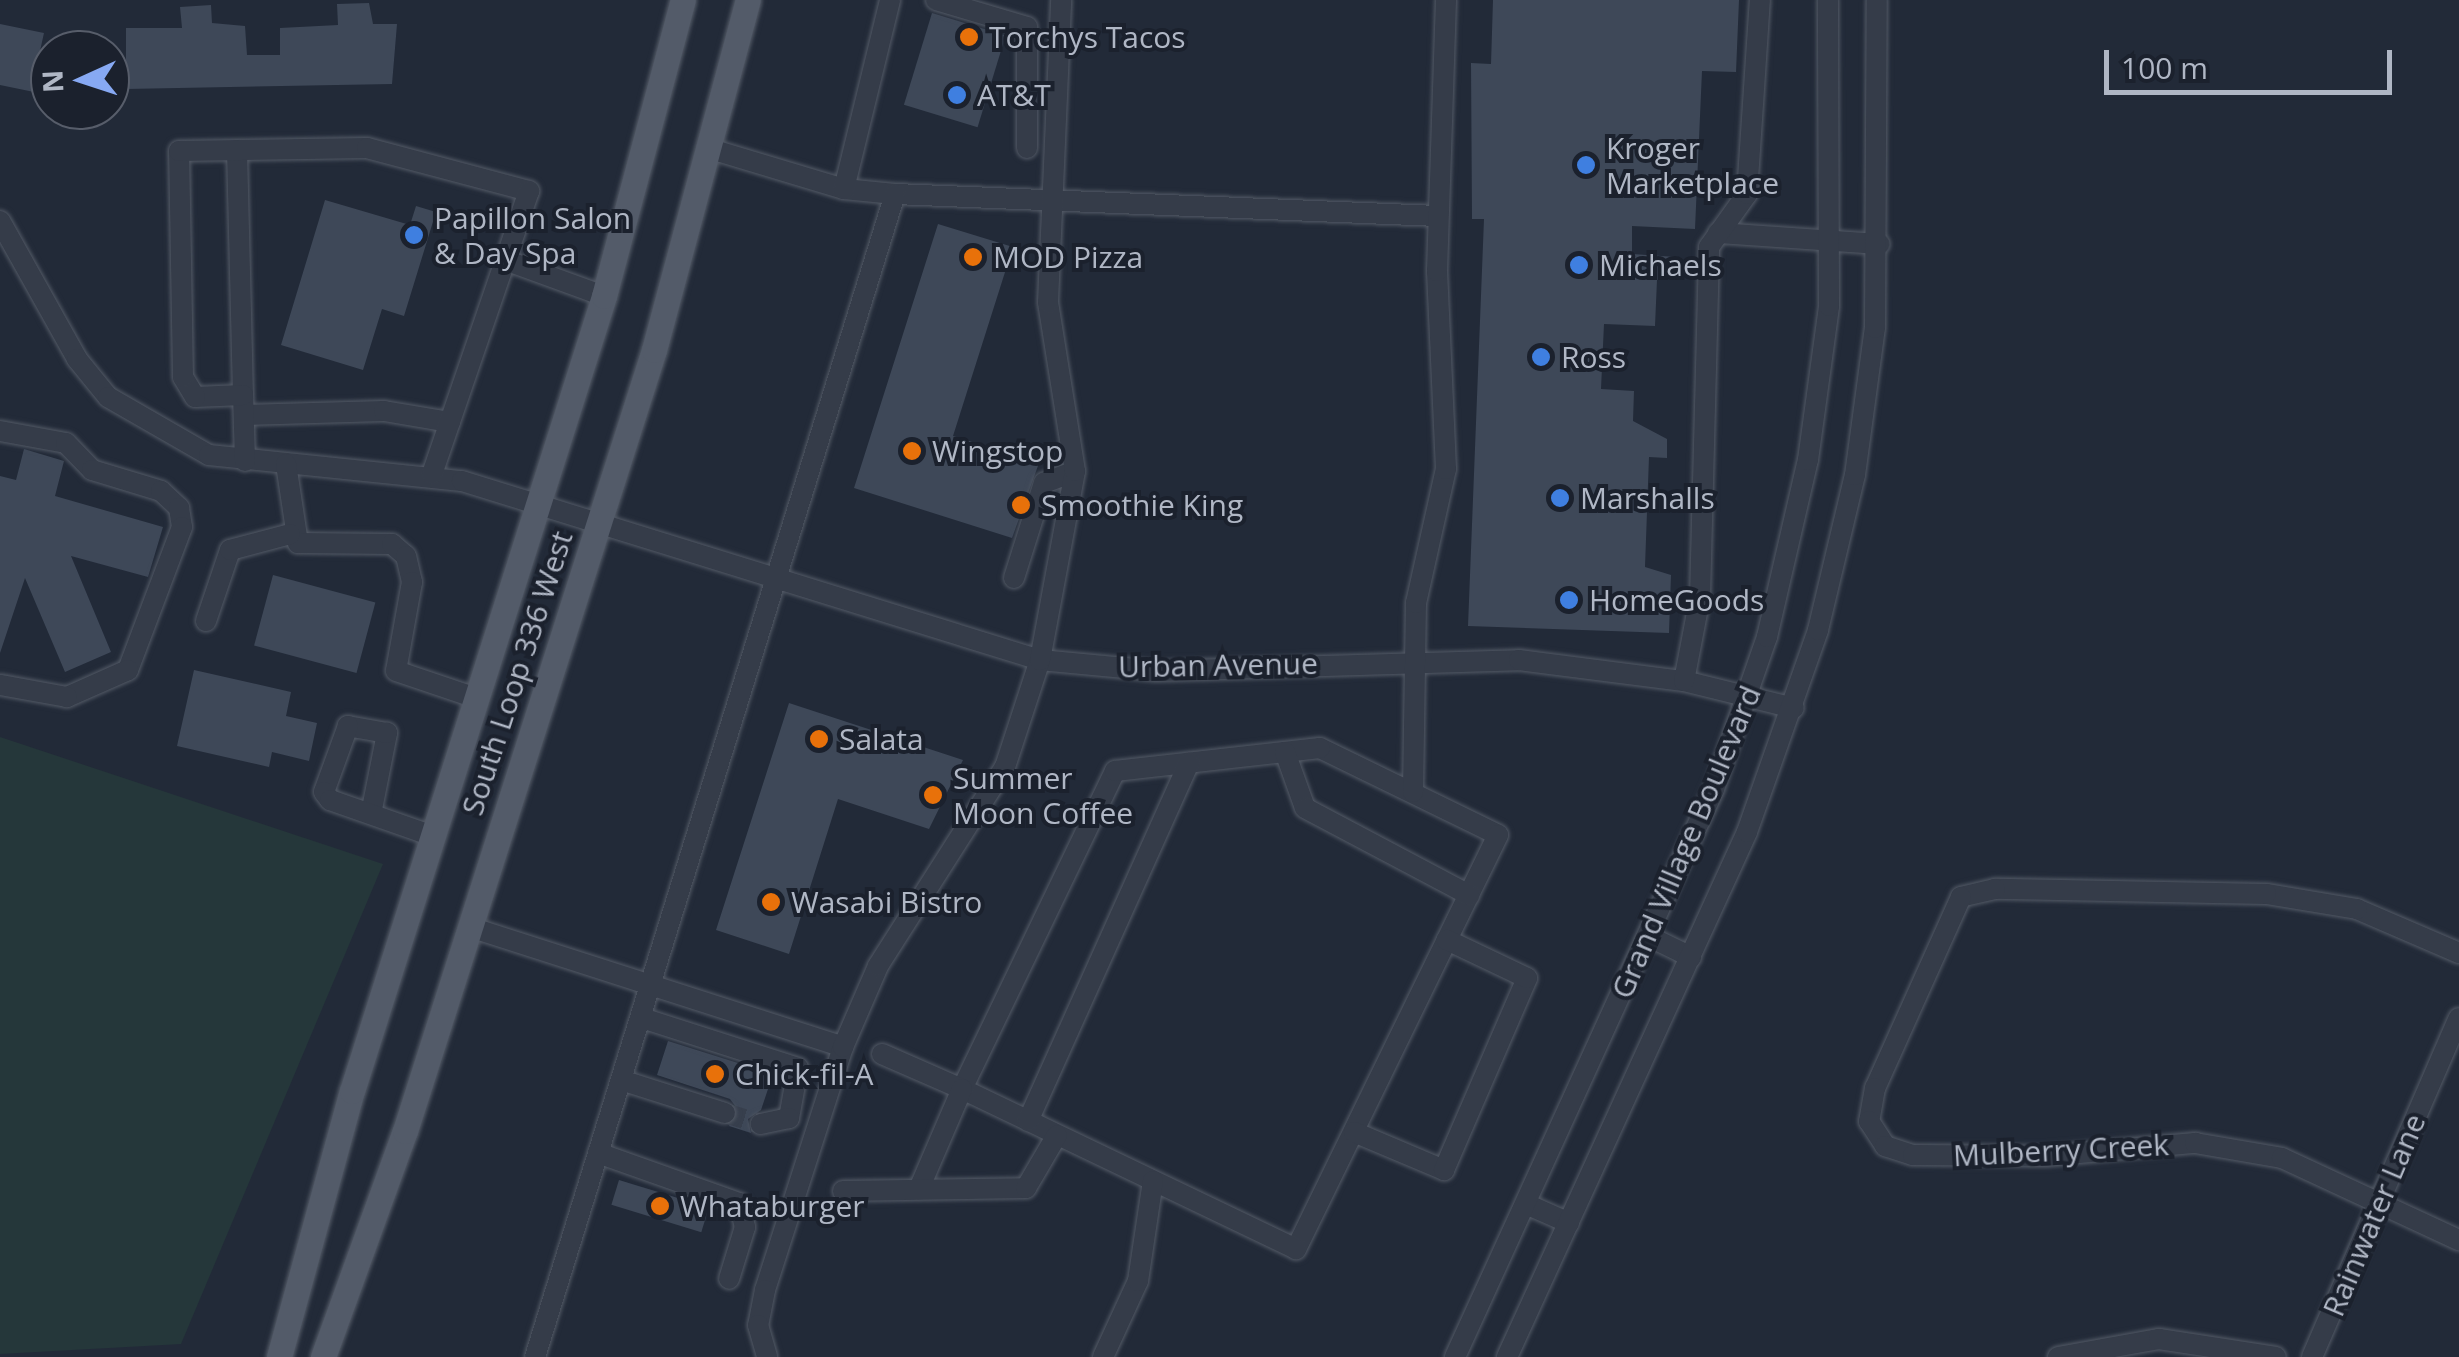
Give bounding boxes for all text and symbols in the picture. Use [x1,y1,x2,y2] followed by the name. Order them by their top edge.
[989,19,1186,55] place label: Torchys Tacos
[958,26,980,48] marker: Torchys Tacos
[30,30,130,130] north arrow
[2109,30,2396,92] scale bar
[2121,47,2208,88] text: 100 m
[32,69,72,94] text: N
[977,77,1051,113] place label: AT&T
[946,84,968,106] marker: AT&T
[1606,130,1779,200] place label: Kroger Marketplace
[1575,154,1597,176] marker: Kroger Marketplace
[434,200,631,270] place label: Papillon Salon & Day Spa
[403,224,425,246] marker: Papillon Salon & Day Spa
[993,239,1143,275] place label: MOD Pizza
[962,246,984,268] marker: MOD Pizza
[1599,247,1722,283] place label: Michaels
[1568,254,1590,276] marker: Michaels
[1561,339,1626,375] place label: Ross
[1530,346,1552,368] marker: Ross
[932,433,1063,469] place label: Wingstop
[901,440,923,462] marker: Wingstop
[1580,480,1715,516] place label: Marshalls
[1041,487,1243,523] place label: Smoothie King
[1549,487,1571,509] marker: Marshalls
[1010,494,1032,516] marker: Smoothie King
[454,526,580,820] street label: South Loop 336 West
[1589,582,1764,618] place label: HomeGoods
[1558,589,1580,611] marker: HomeGoods
[1118,645,1318,685] street label: Urban Avenue
[1604,680,1768,1004] street label: Grand Village Boulevard
[839,721,924,757] place label: Salata
[808,728,830,750] marker: Salata
[953,760,1133,830] place label: Summer Moon Coffee
[922,784,944,806] marker: Summer Moon Coffee
[791,884,982,920] place label: Wasabi Bistro
[760,891,782,913] marker: Wasabi Bistro
[735,1056,874,1092] place label: Chick-fil-A
[704,1063,726,1085] marker: Chick-fil-A
[2315,1108,2433,1322] street label: Rainwater Lane
[1952,1126,2170,1174] street label: Mulberry Creek
[680,1188,865,1224] place label: Whataburger
[649,1195,671,1217] marker: Whataburger

